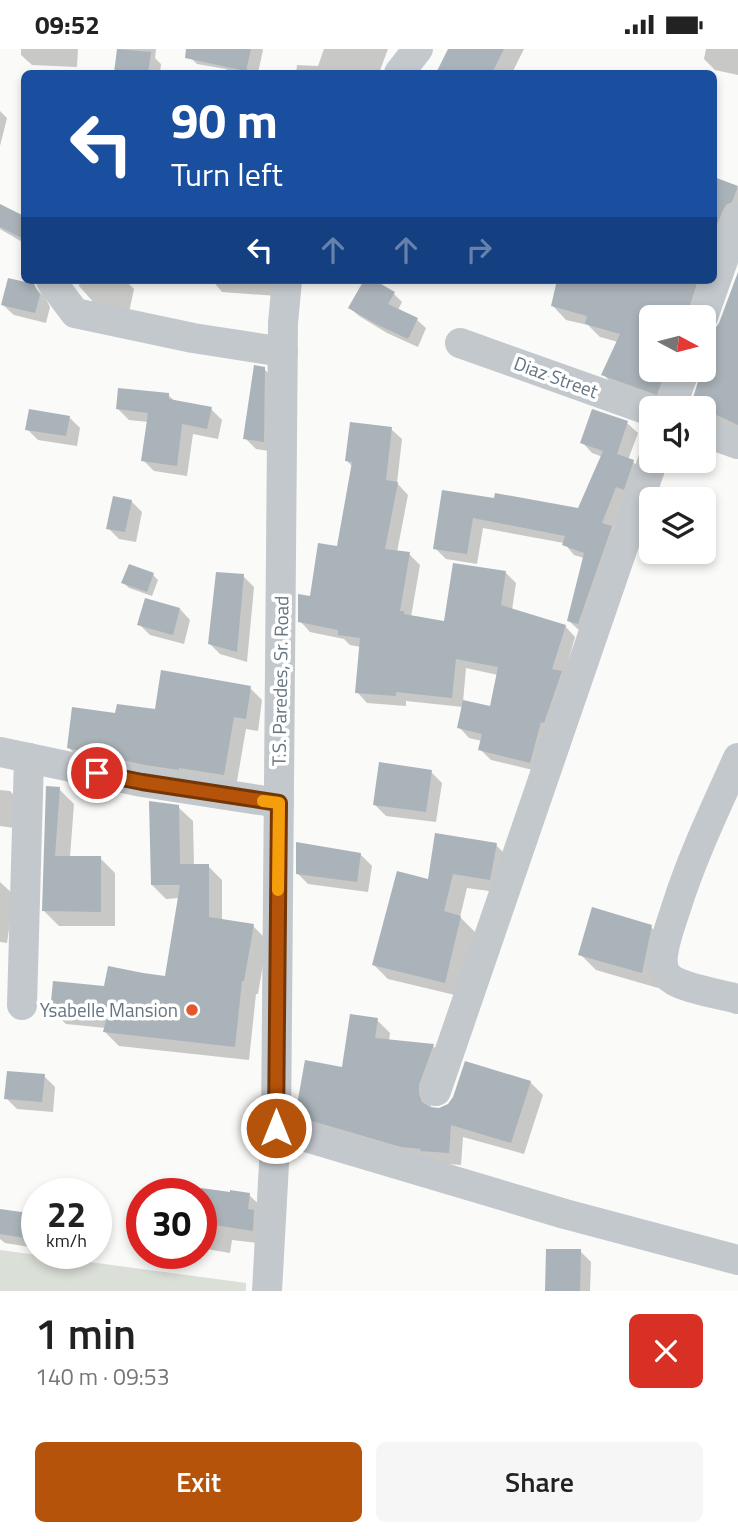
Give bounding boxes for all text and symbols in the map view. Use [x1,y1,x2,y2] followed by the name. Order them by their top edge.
[35,5,100,44] text: 09:52
[171,82,278,157] text: 90 m
[56,98,147,189] icon: left
[171,150,283,198] text: Turn left
[241,231,279,269] icon: left
[314,231,352,269] icon: ahead
[387,231,425,269] icon: ahead
[460,231,498,269] icon: right
[639,305,716,381] north arrow
[639,305,716,564] map controls
[510,348,603,405] street label: Diaz Street
[639,396,716,473] button: sound
[639,487,716,564] button: layers
[264,596,295,766] street label: T.S. Paredes, Sr. Road
[67,743,127,803] pin
[78,754,116,792] icon: arrive
[40,995,178,1024] place label: Ysabelle Mansion
[184,1002,200,1018] marker: Ysabelle Mansion
[239,1091,313,1165] position arrow
[126,1178,217,1269] speed limit sign: 30
[47,1187,86,1241] text: 22
[46,1227,87,1254] text: km/h
[35,1301,136,1365] text: 1 min
[629,1314,703,1388] button: close
[35,1359,170,1394] text: 140 m · 09:53
[35,1442,362,1522] button: Exit
[376,1442,703,1522] button: Share

